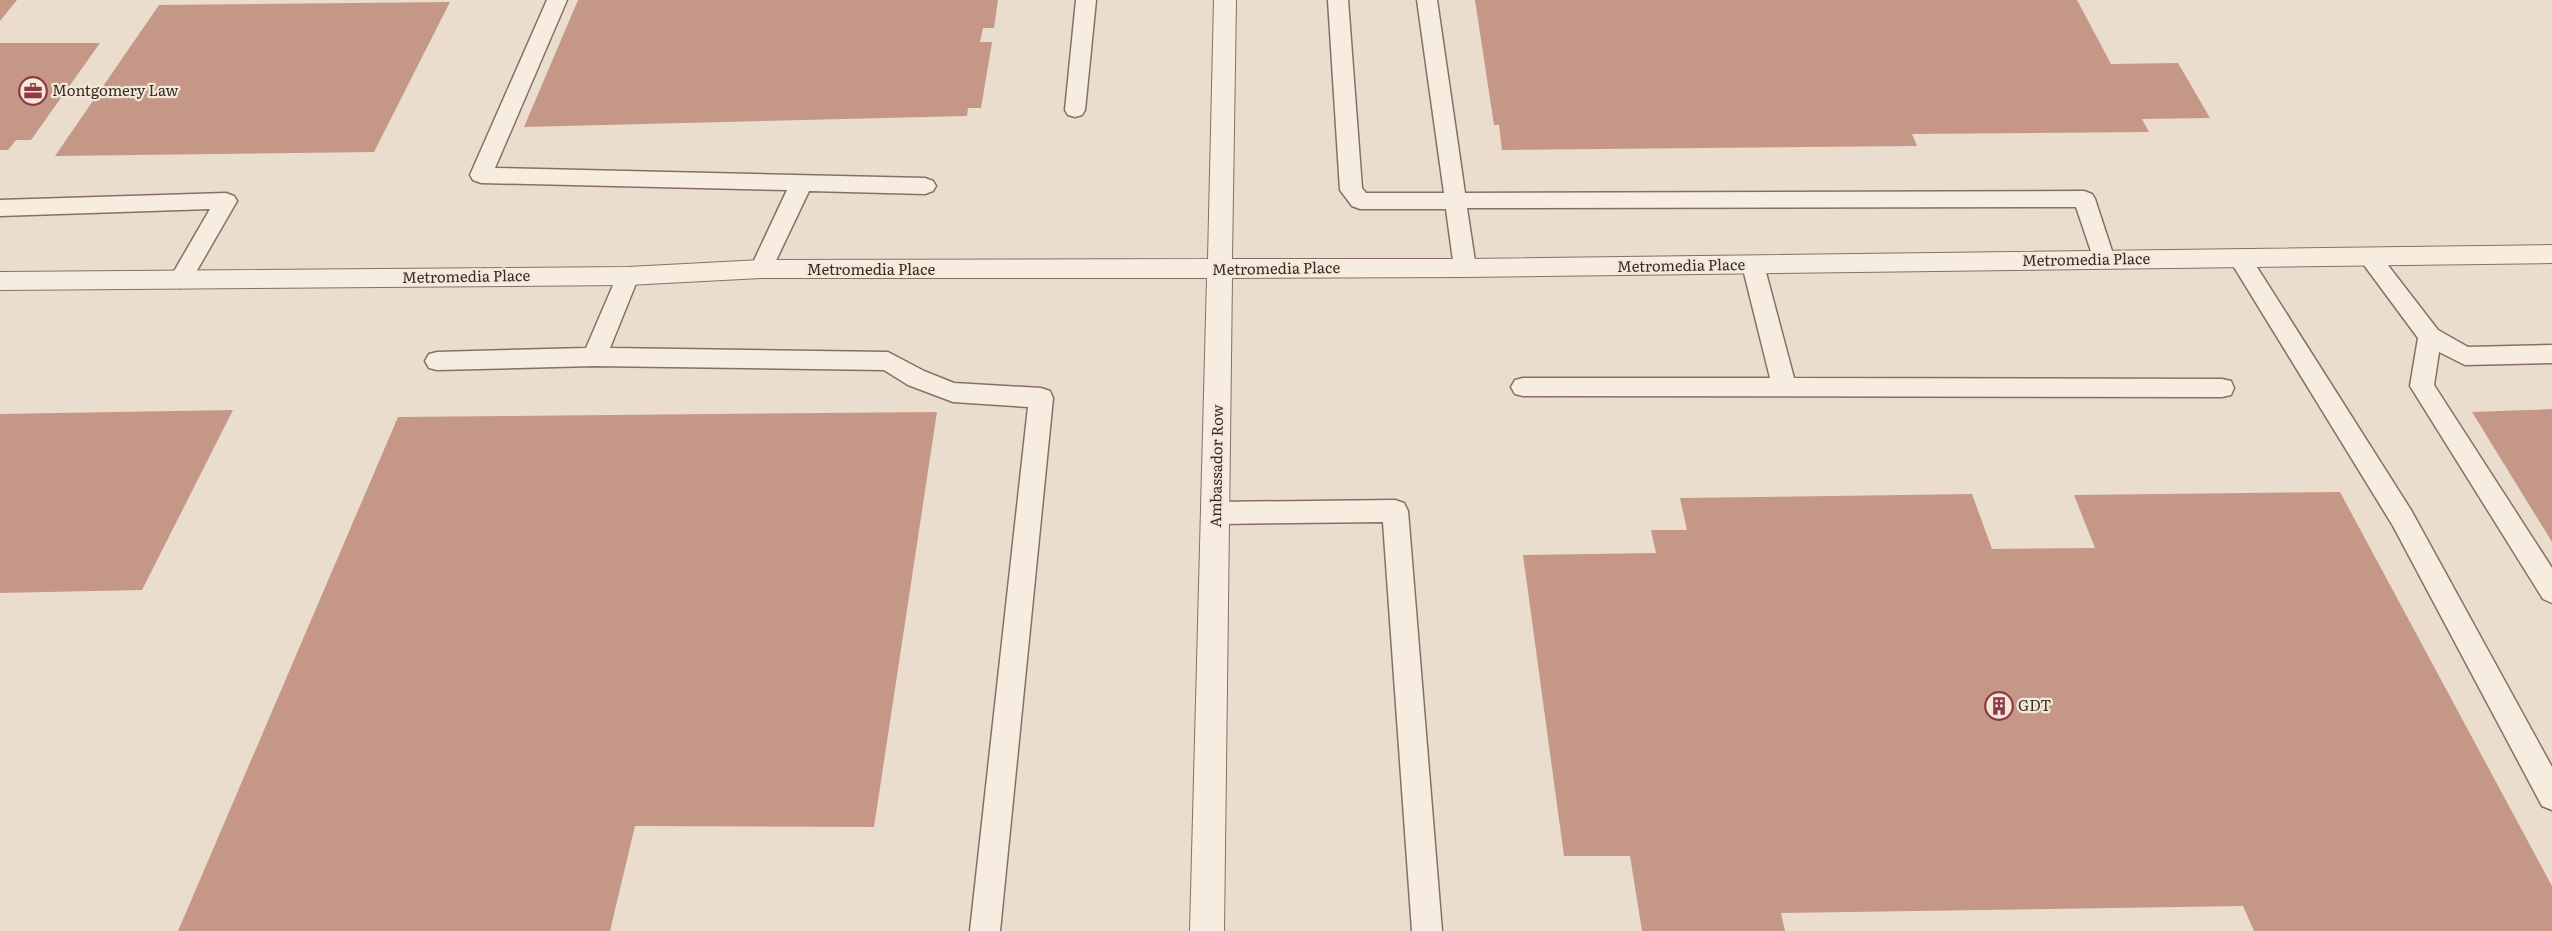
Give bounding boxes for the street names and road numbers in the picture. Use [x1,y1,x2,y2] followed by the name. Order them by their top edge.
[2022,246,2151,271] street label: Metromedia Place
[1617,252,1746,277] street label: Metromedia Place
[1212,255,1341,280] street label: Metromedia Place
[807,257,935,280] street label: Metromedia Place
[402,263,531,288] street label: Metromedia Place
[1203,404,1228,528] street label: Ambassador Row

